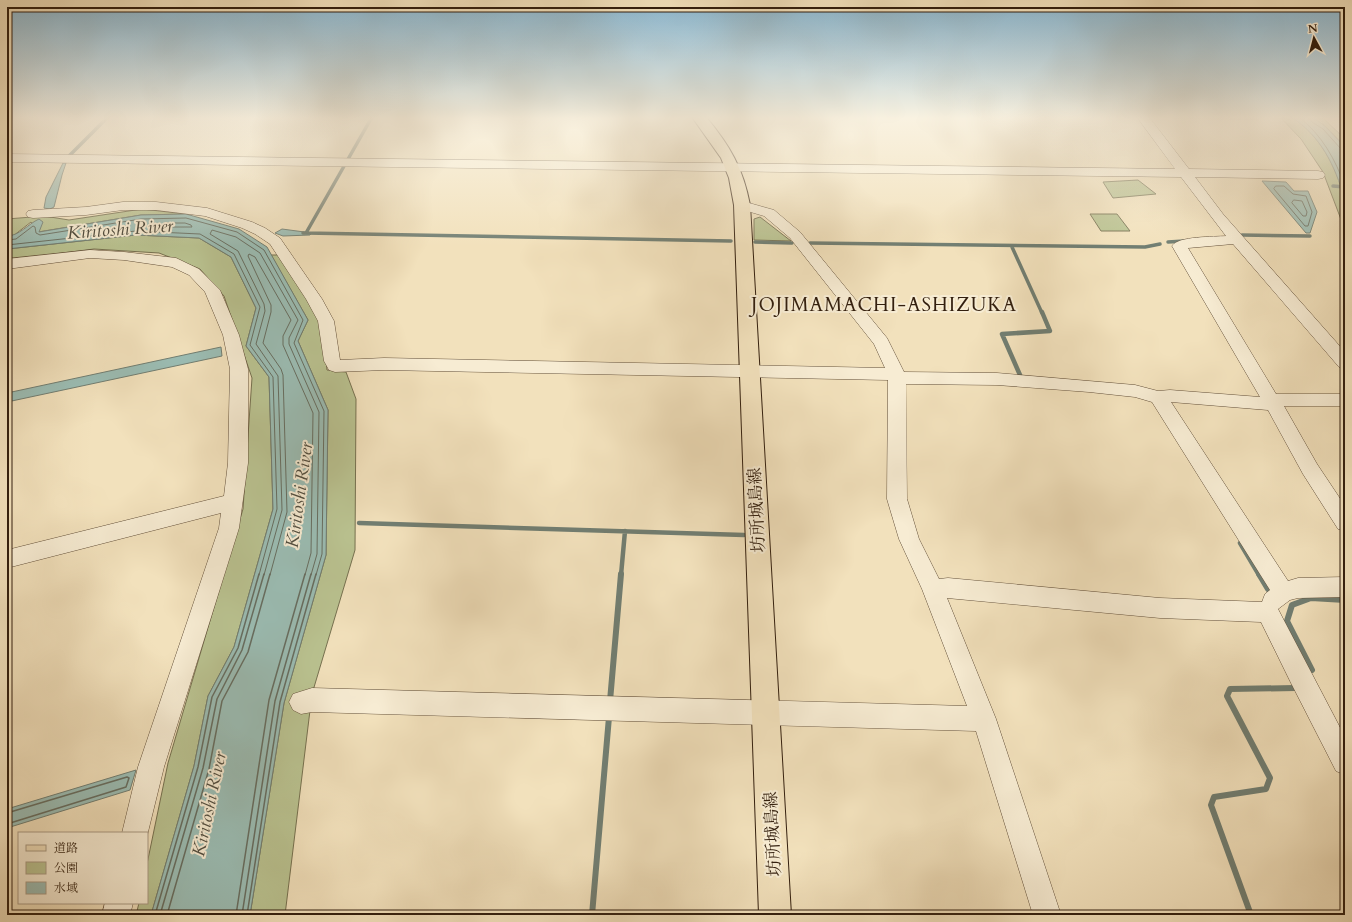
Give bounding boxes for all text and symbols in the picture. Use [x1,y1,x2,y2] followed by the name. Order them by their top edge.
[1294,18,1334,58] north arrow
[1307,20,1319,37] text: N
[66,213,175,246] water label: Kiritoshi River
[748,292,1017,318] district label: JOJIMAMACHI-ASHIZUKA
[280,440,319,549] water label: Kiritoshi River
[743,467,770,553] street label: 坊所城島線
[186,748,233,859] water label: Kiritoshi River
[759,791,786,877] street label: 坊所城島線
[18,832,148,904] legend
[54,840,78,856] text: 道路
[54,860,78,876] text: 公園
[54,880,78,896] text: 水域

